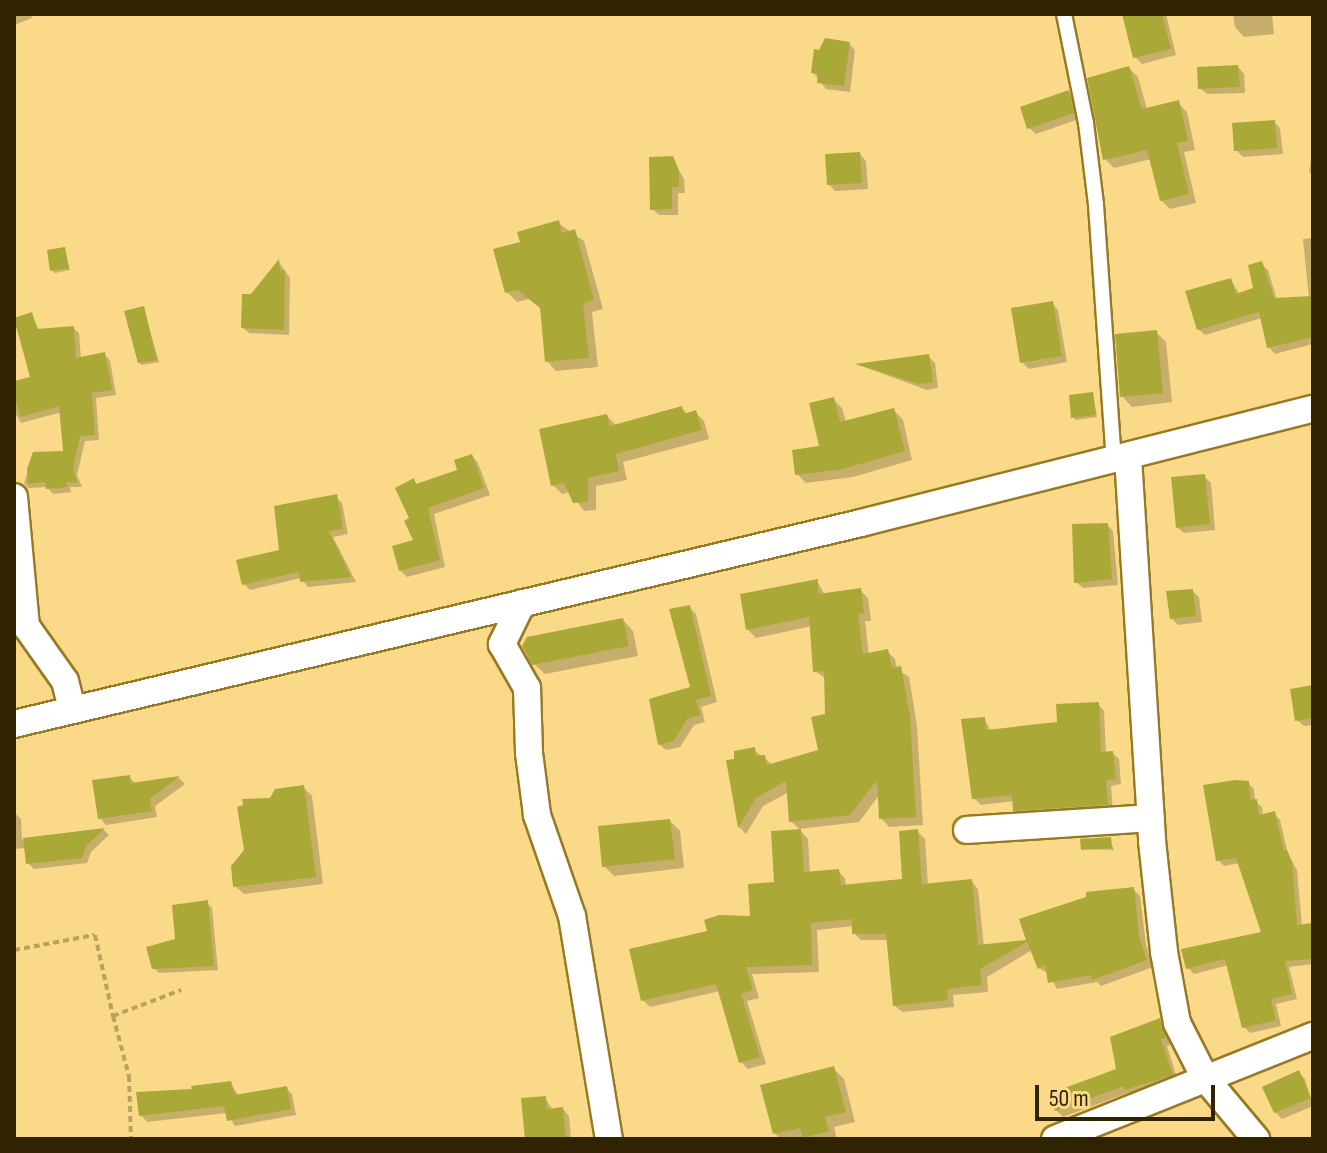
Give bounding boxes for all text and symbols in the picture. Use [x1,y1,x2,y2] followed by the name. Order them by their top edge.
[1039,1069,1219,1119] scale bar
[1049,1084,1089,1113] text: 50 m

